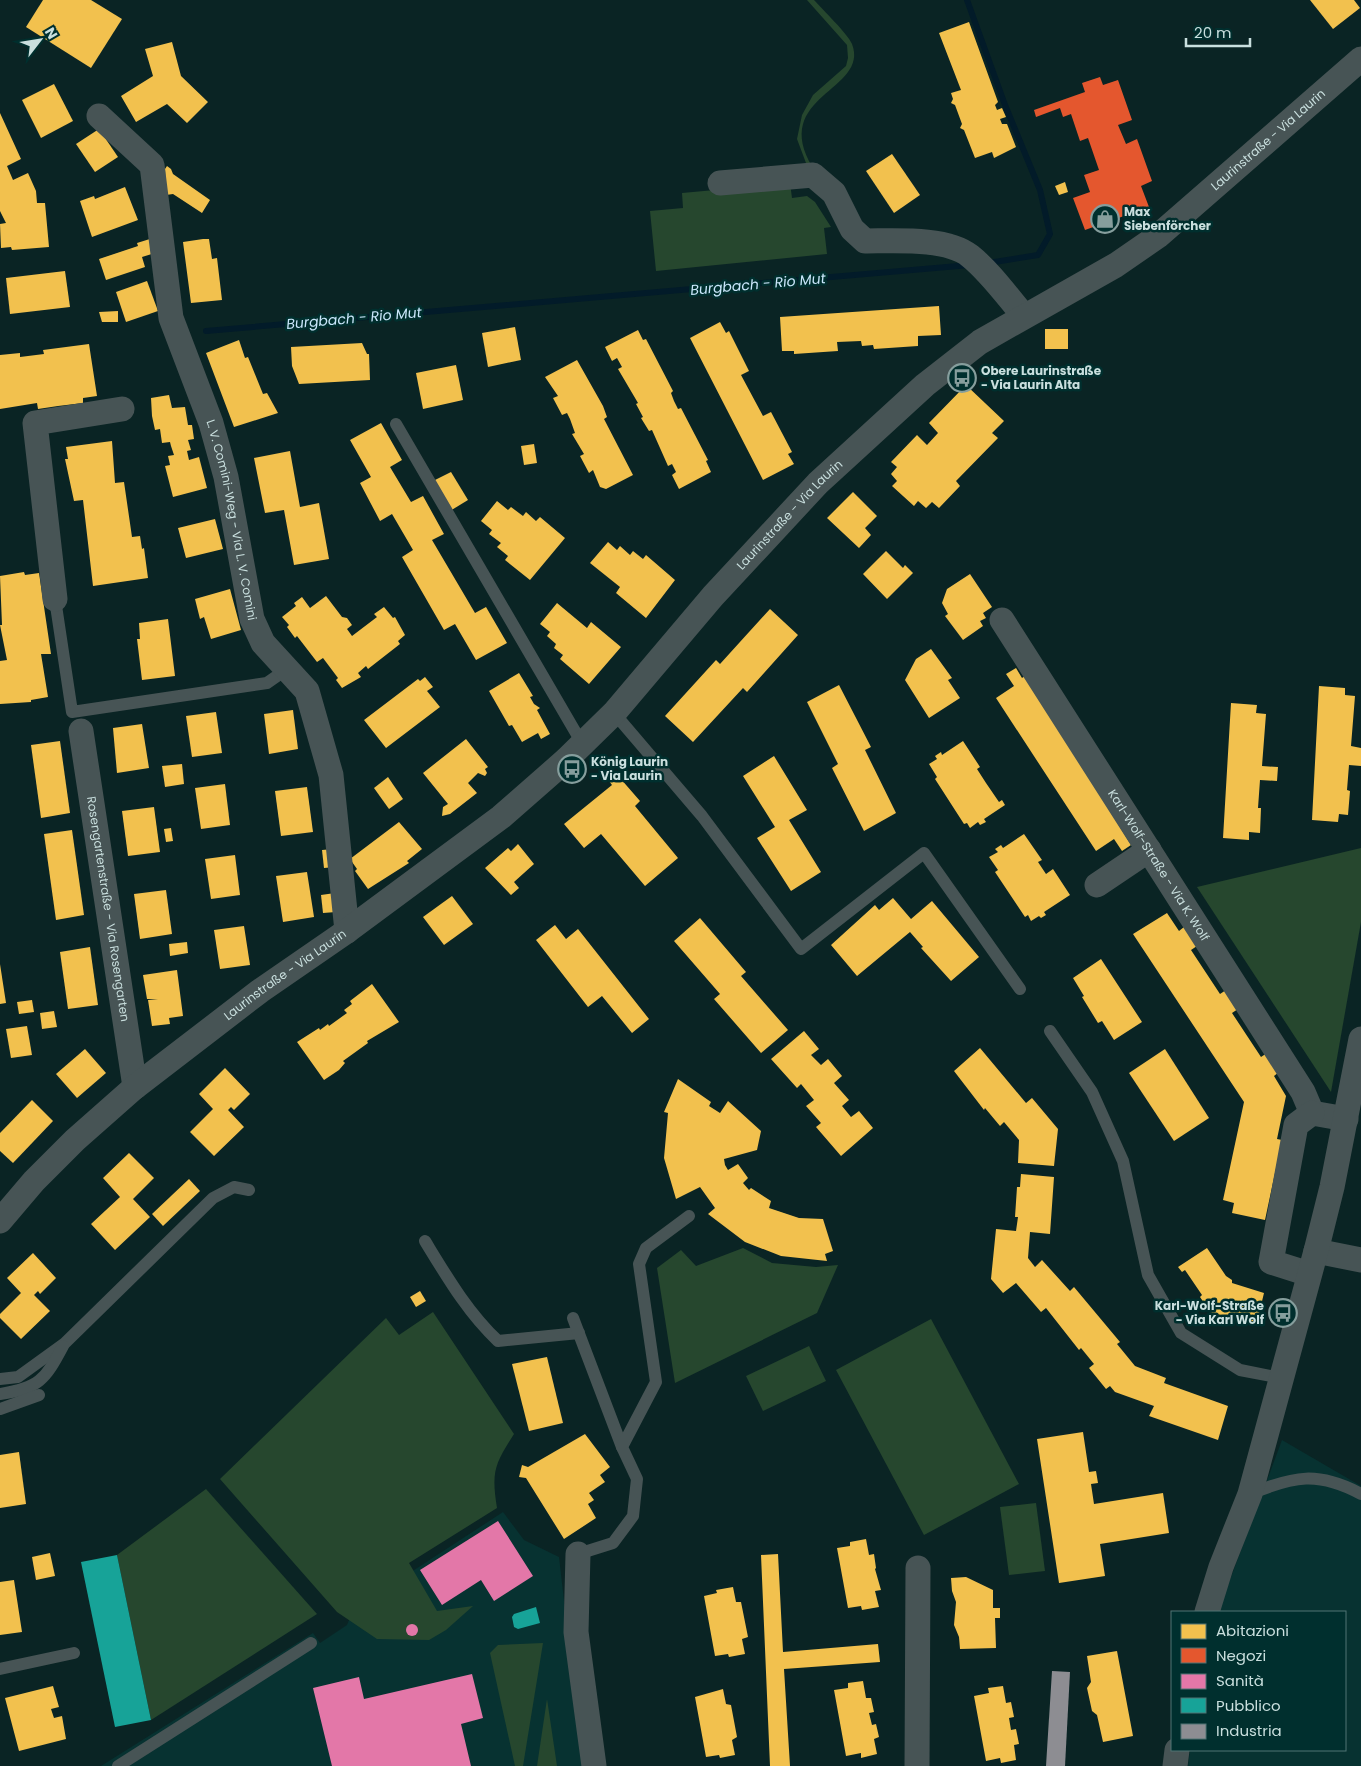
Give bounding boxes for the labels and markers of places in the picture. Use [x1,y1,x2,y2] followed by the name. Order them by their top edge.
[1124,203,1211,234] place label: Max Siebenförcher
[1090,204,1120,234] shop icon: Max Siebenförcher
[981,362,1102,393] place label: Obere Laurinstraße - Via Laurin Alta
[947,363,977,393] bus stop icon: Obere Laurinstraße - Via Laurin Alta
[591,753,668,784] place label: König Laurin - Via Laurin
[557,754,587,784] bus stop icon: König Laurin - Via Laurin
[1155,1297,1265,1328] place label: Karl-Wolf-Straße - Via Karl Wolf
[1268,1298,1298,1328] bus stop icon: Karl-Wolf-Straße - Via Karl Wolf

